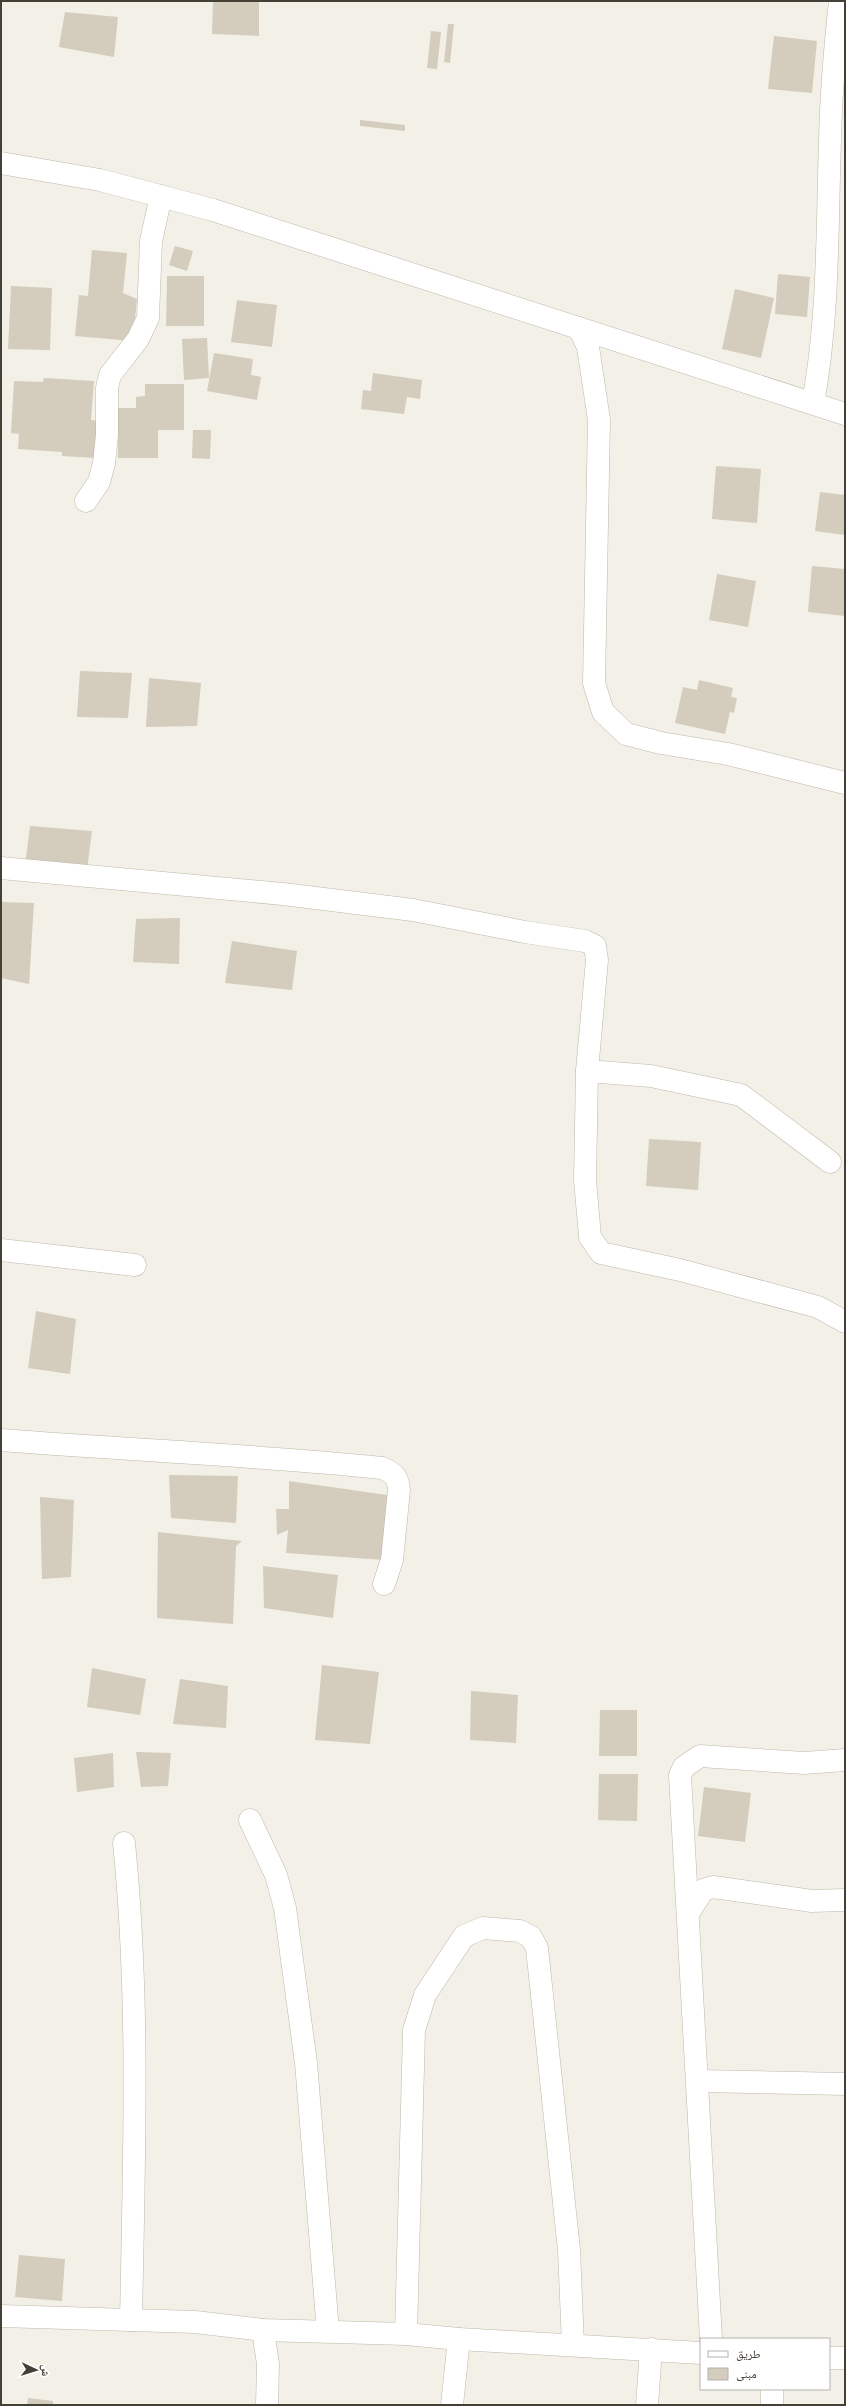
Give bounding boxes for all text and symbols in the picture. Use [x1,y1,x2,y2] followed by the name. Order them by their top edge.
[700,2338,830,2390] legend
[736,2346,761,2362] text: طريق
[16,2350,56,2390] north arrow
[38,2364,53,2377] text: ش
[736,2366,757,2382] text: مبنى

